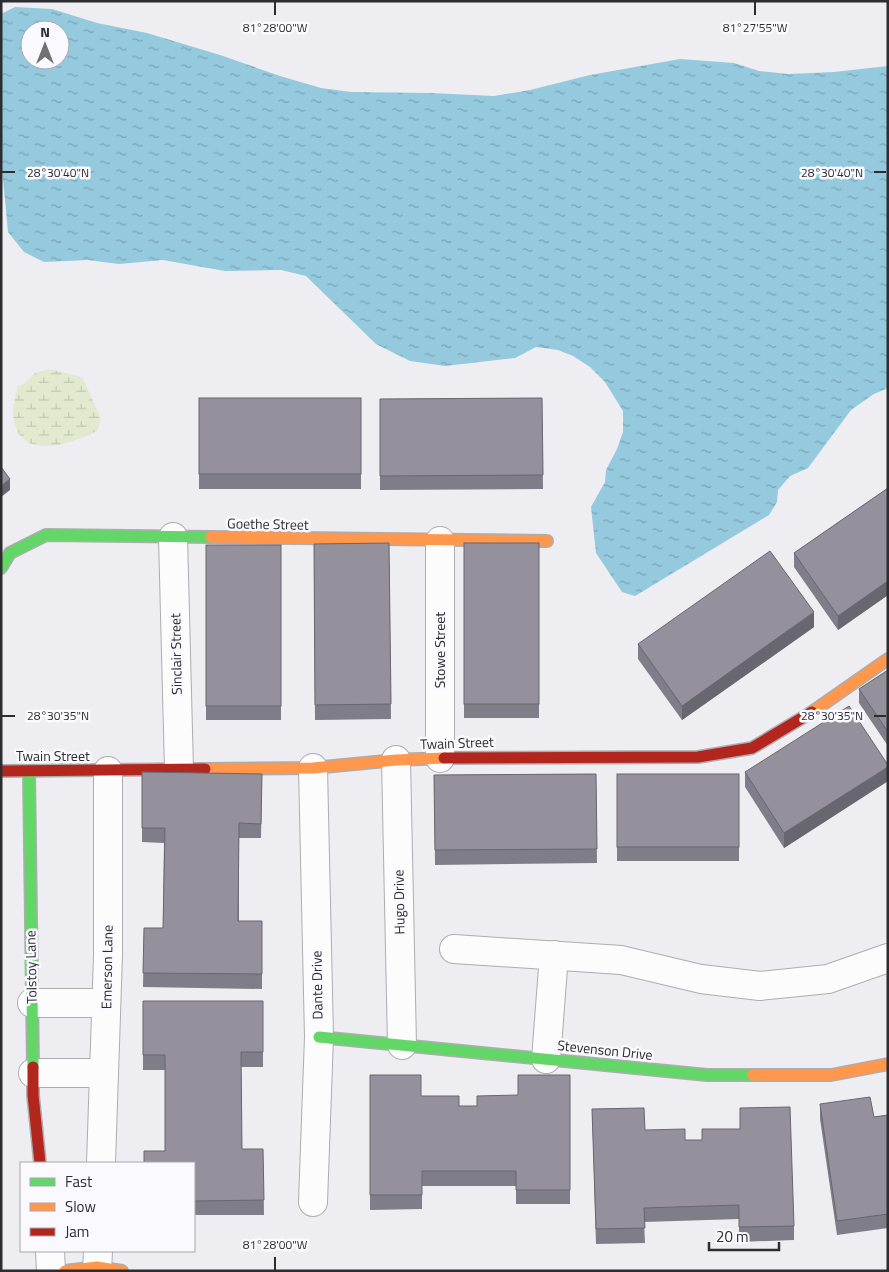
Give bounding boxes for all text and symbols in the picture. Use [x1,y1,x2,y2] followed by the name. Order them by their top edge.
[243,18,308,37] text: 81°28'00"W
[723,18,788,37] text: 81°27'55"W
[20,20,70,70] north arrow
[40,21,50,42] text: N
[27,163,89,182] text: 28°30'40"N
[801,163,863,182] text: 28°30'40"N
[227,512,309,535] street label: Goethe Street
[429,612,450,688] street label: Stowe Street
[164,613,187,695] street label: Sinclair Street
[27,706,89,725] text: 28°30'35"N
[801,706,863,725] text: 28°30'35"N
[420,731,494,754] street label: Twain Street
[16,745,90,766] street label: Twain Street
[387,869,410,935] street label: Hugo Drive
[95,925,118,1009] street label: Emerson Lane
[19,930,42,1004] street label: Tolstoy Lane
[305,950,328,1020] street label: Dante Drive
[556,1034,654,1065] street label: Stevenson Drive
[20,1162,195,1252] legend
[65,1170,93,1193] text: Fast
[65,1195,96,1218] text: Slow
[65,1220,89,1243] text: Jam
[709,1220,779,1252] scale bar
[716,1225,749,1248] text: 20 m
[243,1235,308,1254] text: 81°28'00"W

